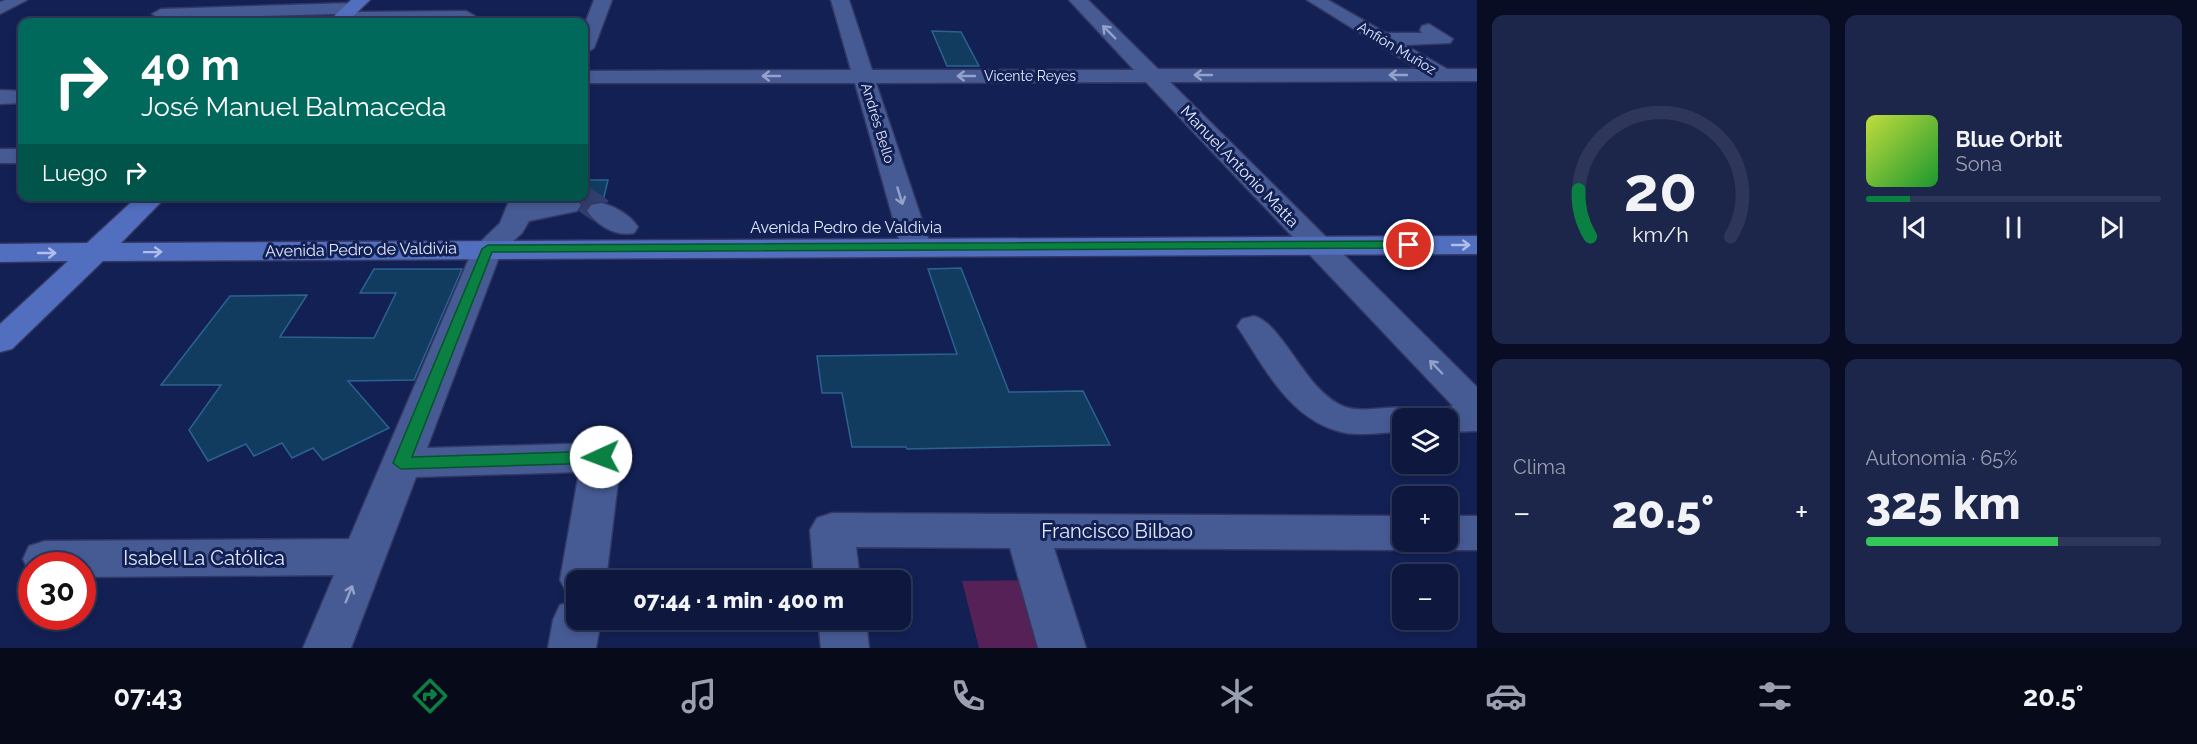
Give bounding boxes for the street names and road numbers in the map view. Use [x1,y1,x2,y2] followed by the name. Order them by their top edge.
[1355,18,1439,78] street label: Anfión Muñoz
[984,68,1076,84] street label: Vicente Reyes
[858,81,898,165] street label: Andrés Bello
[1177,102,1303,231] street label: Manuel Antonio Matta
[750,218,942,237] street label: Avenida Pedro de Valdivia
[265,238,457,261] street label: Avenida Pedro de Valdivia
[1041,519,1193,543] street label: Francisco Bilbao
[123,546,285,570] street label: Isabel La Católica

